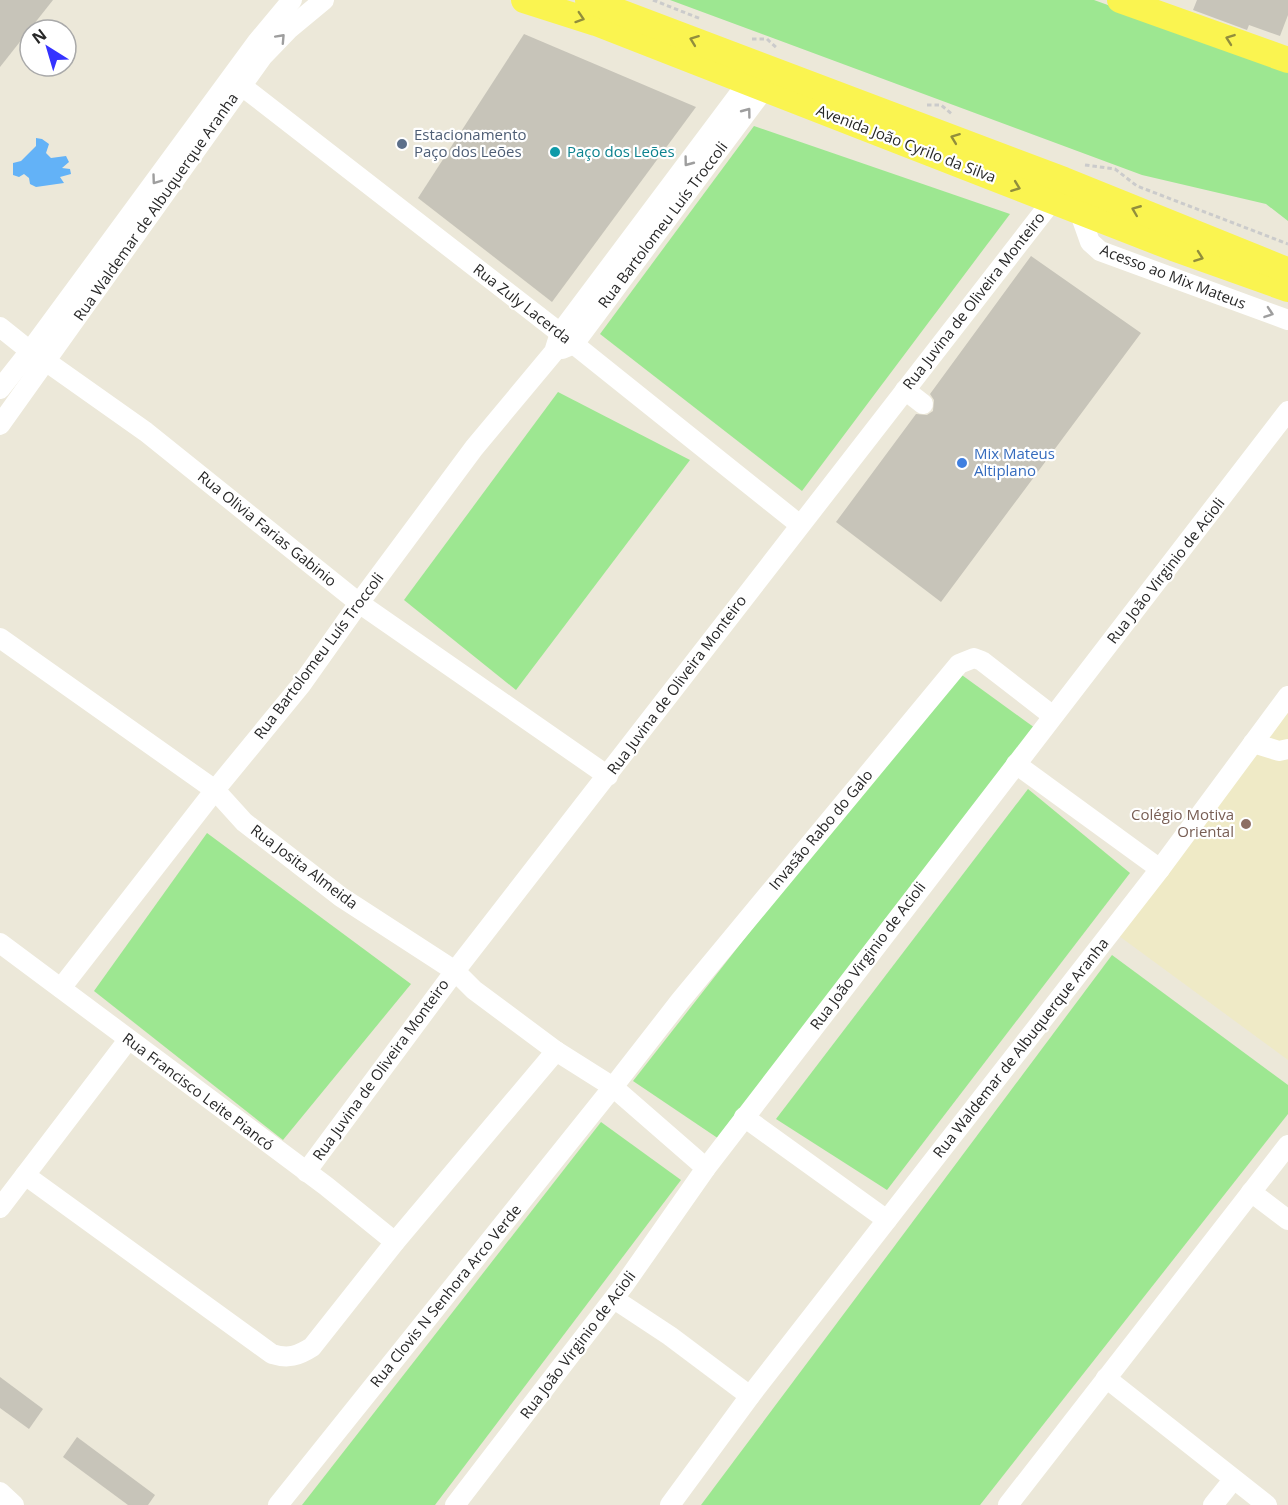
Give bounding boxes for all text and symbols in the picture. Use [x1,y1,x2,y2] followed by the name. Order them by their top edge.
[574,11,585,23] one-way arrow
[18,18,78,78] north arrow
[27,23,51,49] text: N
[273,34,284,45] one-way arrow
[690,34,700,47] one-way arrow
[1225,34,1236,47] one-way arrow
[68,88,242,324] street label: Rua Waldemar de Albuquerque Aranha
[814,100,999,187] street label: Avenida João Cyrilo da Silva
[740,108,751,119] one-way arrow
[414,124,527,161] place label: Estacionamento Paço dos Leões
[950,133,961,146] one-way arrow
[395,137,409,151] marker: Estacionamento Paço dos Leões
[593,137,731,312] street label: Rua Bartolomeu Luís Troccoli
[567,141,675,161] place label: Paço dos Leões
[548,145,562,159] marker: Paço dos Leões
[684,156,695,167] one-way arrow
[152,174,163,185] one-way arrow
[1010,180,1021,192] one-way arrow
[1132,205,1143,217] one-way arrow
[898,208,1049,393] street label: Rua Juvina de Oliveira Monteiro
[1098,239,1249,313] street label: Acesso ao Mix Mateus
[1193,249,1203,262] one-way arrow
[470,259,576,348] street label: Rua Zuly Lacerda
[1263,306,1274,319] one-way arrow
[974,443,1055,480] place label: Mix Mateus Altiplano
[955,456,969,470] marker: Mix Mateus Altiplano
[194,466,341,590] street label: Rua Olivia Farias Gabinio
[1102,493,1229,648] street label: Rua João Virginio de Acioli
[249,568,387,743] street label: Rua Bartolomeu Luís Troccoli
[602,591,750,778] street label: Rua Juvina de Oliveira Monteiro
[764,765,877,894] street label: Invasão Rabo do Galo
[1131,804,1234,841] place label: Colégio Motiva Oriental
[1239,817,1253,831] marker: Colégio Motiva Oriental
[247,819,362,913] street label: Rua Josita Almeida
[805,877,929,1033] street label: Rua João Virginio de Acioli
[928,933,1112,1161] street label: Rua Waldemar de Albuquerque Aranha
[307,975,453,1164] street label: Rua Juvina de Oliveira Monteiro
[119,1028,278,1155] street label: Rua Francisco Leite Piancó
[365,1200,525,1391] street label: Rua Clovis N Senhora Arco Verde
[515,1266,639,1422] street label: Rua João Virginio de Acioli

